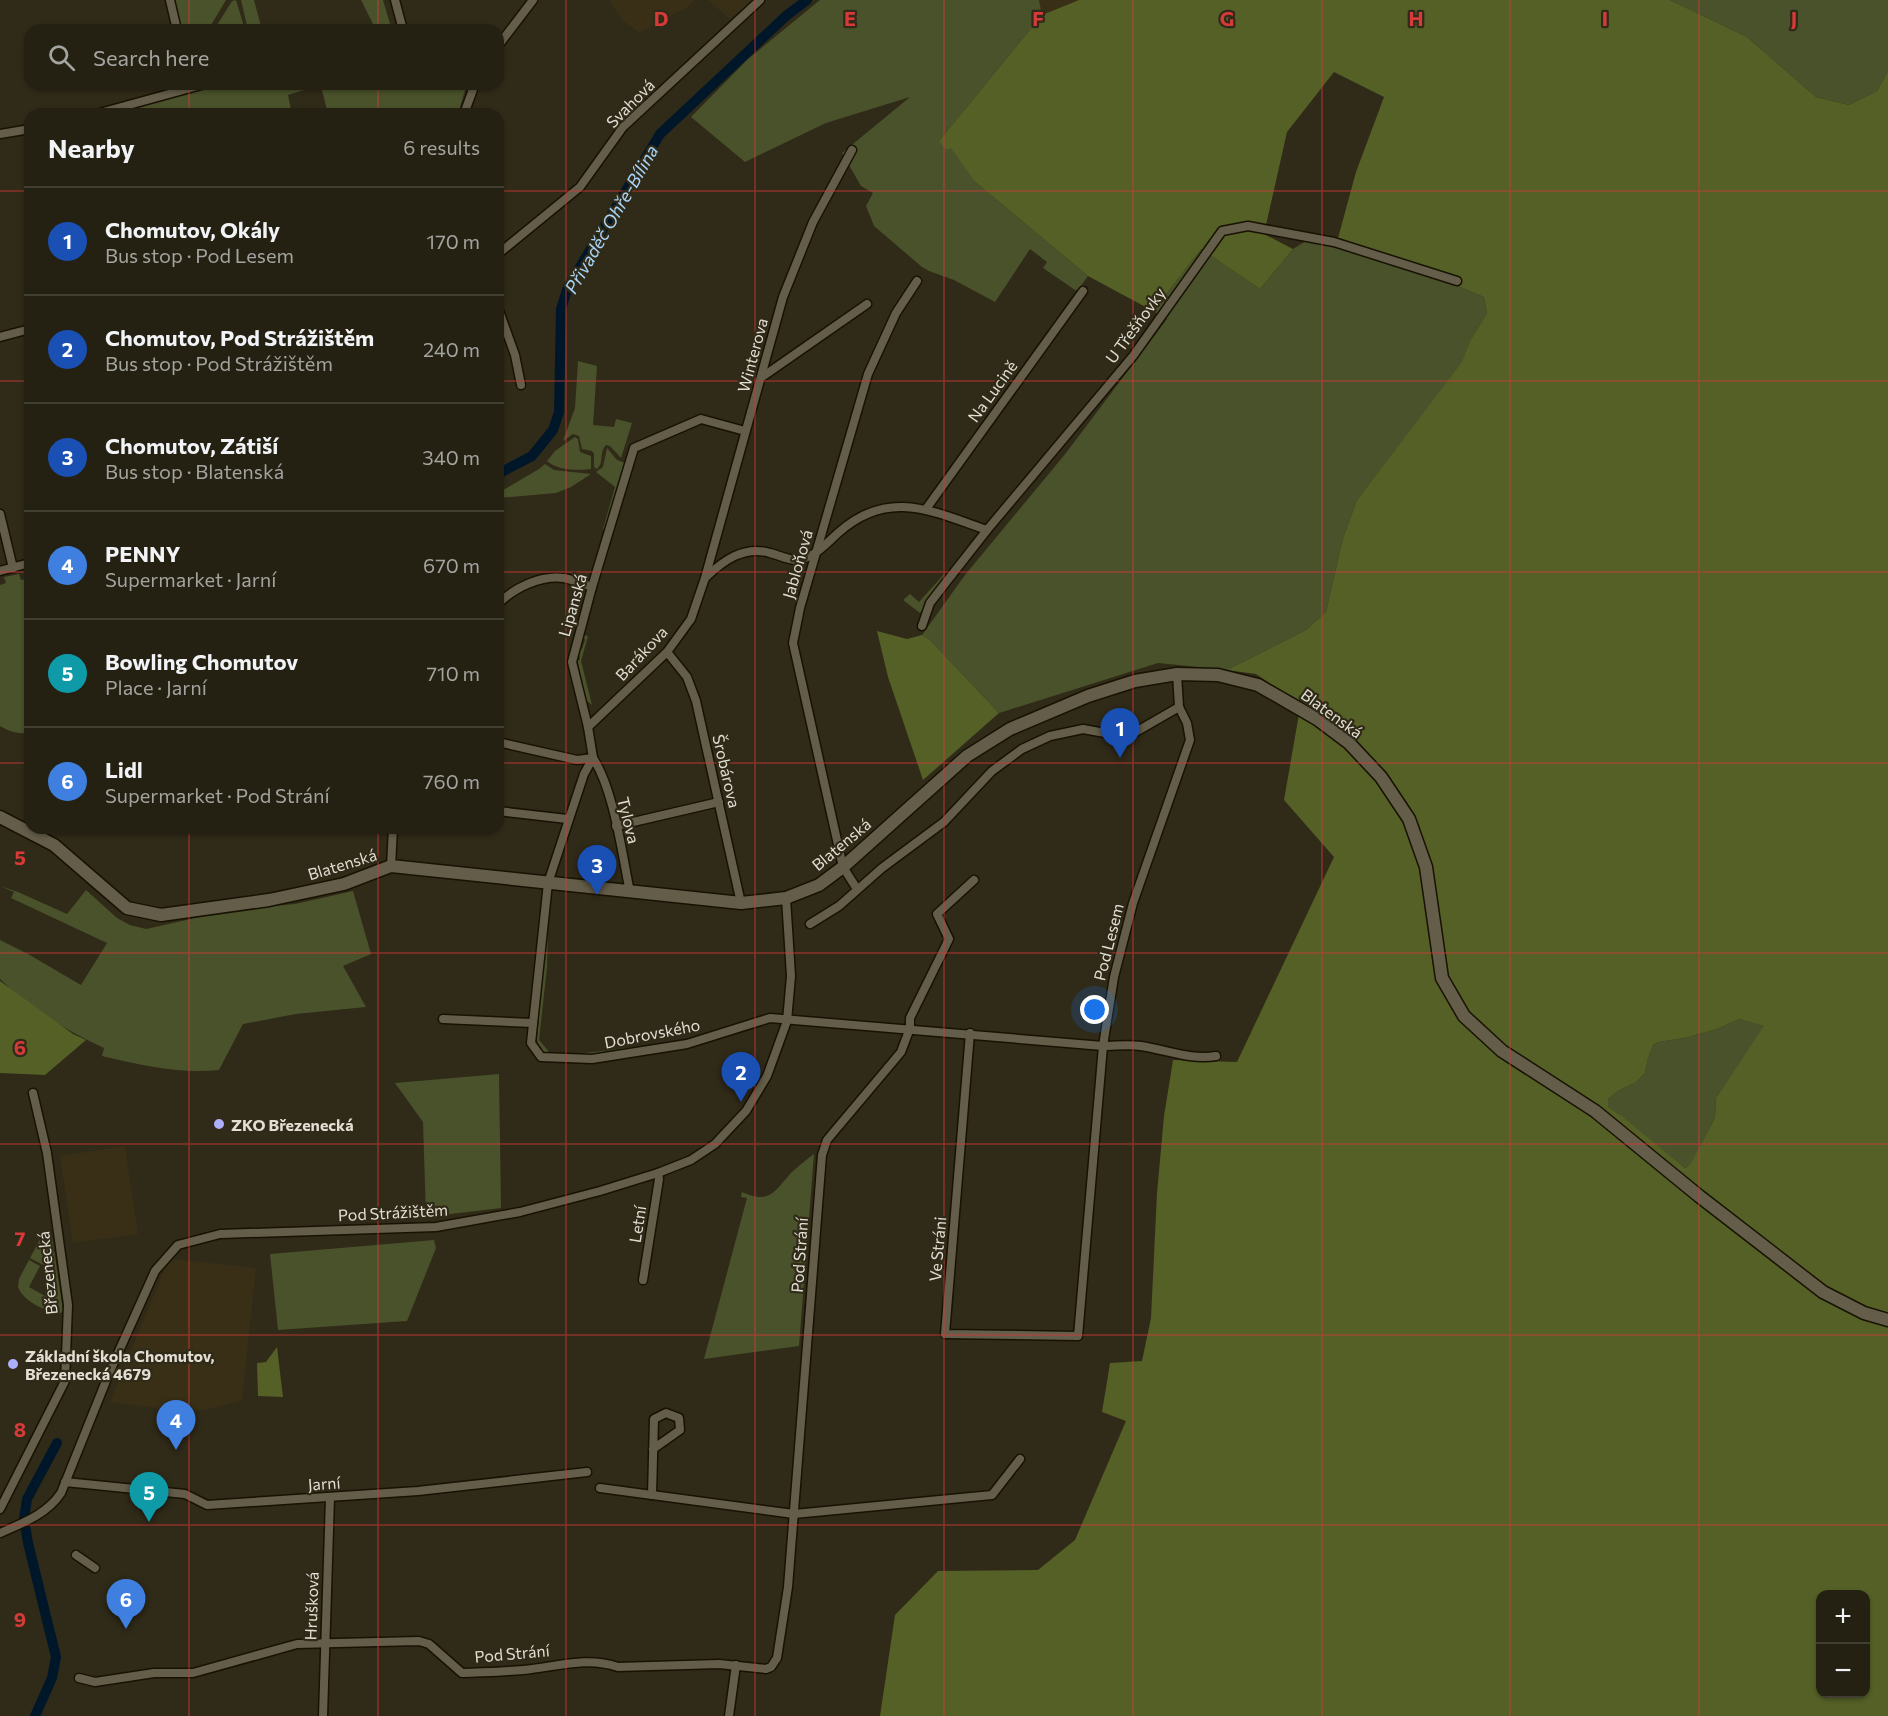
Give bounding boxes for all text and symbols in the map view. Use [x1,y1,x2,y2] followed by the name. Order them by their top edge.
[654,6,668,30] text: D
[844,6,856,30] text: E
[1032,6,1044,30] text: F
[1220,6,1234,30] text: G
[1409,6,1424,30] text: H
[1602,6,1608,30] text: I
[1791,6,1797,30] text: J
[24,24,504,90] search box
[45,41,78,74] icon: search
[93,44,209,71] text: Search here
[602,75,658,131] street label: Svahová
[48,132,135,163] text: Nearby
[403,135,480,159] text: 6 results
[559,141,663,297] water label: Přivaděč Ohře-Bílina
[105,216,280,243] text: Chomutov, Okály
[63,229,72,253] text: 1
[427,229,480,253] text: 170 m
[105,243,294,267] text: Bus stop · Pod Lesem
[1101,283,1169,367] street label: U Třešňovky
[733,316,771,394] street label: Winterova
[105,324,374,351] text: Chomutov, Pod Strážištěm
[62,337,73,361] text: 2
[423,337,480,361] text: 240 m
[105,351,333,375] text: Bus stop · Pod Strážištěm
[963,357,1021,425] street label: Na Lucině
[105,432,278,459] text: Chomutov, Zátiší
[62,445,73,469] text: 3
[422,445,480,469] text: 340 m
[105,459,284,483] text: Bus stop · Blatenská
[778,527,816,601] street label: Jabloňová
[105,540,180,567] text: PENNY
[61,553,74,577] text: 4
[423,553,480,577] text: 670 m
[105,567,276,591] text: Supermarket · Jarní
[554,571,590,639] street label: Lipanská
[611,622,671,684] street label: Barákova
[105,648,298,675] text: Bowling Chomutov
[62,661,73,685] text: 5
[427,661,480,685] text: 710 m
[105,675,207,699] text: Place · Jarní
[1298,684,1366,742] street label: Blatenská
[1100,708,1140,758] pin: 1
[709,733,745,809] street label: Šrobárova
[105,756,143,783] text: Lidl
[61,769,74,793] text: 6
[423,769,480,793] text: 760 m
[105,783,330,807] text: Supermarket · Pod Strání
[614,795,644,845] street label: Tylova
[808,814,874,874] street label: Blatenská
[14,845,26,869] text: 5
[305,845,379,883] street label: Blatenská
[578,846,616,895] pin: 3
[1089,901,1127,983] street label: Pod Lesem
[1080,995,1109,1024] your location
[603,1014,701,1052] street label: Dobrovského
[14,1035,26,1059] text: 6
[722,1052,760,1102] pin: 2
[231,1115,354,1134] place label: ZKO Březenecká
[212,1117,226,1131] marker: ZKO Březenecká
[338,1200,448,1224] street label: Pod Strážištěm
[625,1203,649,1244] street label: Letní
[787,1216,811,1293] street label: Pod Strání
[925,1216,949,1282] street label: Ve Stráni
[15,1226,26,1250] text: 7
[33,1230,61,1316] street label: Březenecká
[25,1346,215,1383] place label: Základní škola Chomutov, Březenecká 4679
[6,1357,20,1371] marker: Základní škola Chomutov, Březenecká 4679
[156,1400,195,1450] pin: 4
[14,1417,26,1441] text: 8
[130,1472,168,1522] pin: 5
[307,1472,342,1494] street label: Jarní
[300,1571,322,1641] street label: Hrušková
[106,1580,146,1629] pin: 6
[1816,1590,1870,1698] map controls
[1816,1590,1870,1644] button: +
[14,1607,26,1631] text: 9
[474,1640,551,1666] street label: Pod Strání
[1816,1644,1870,1698] button: −

